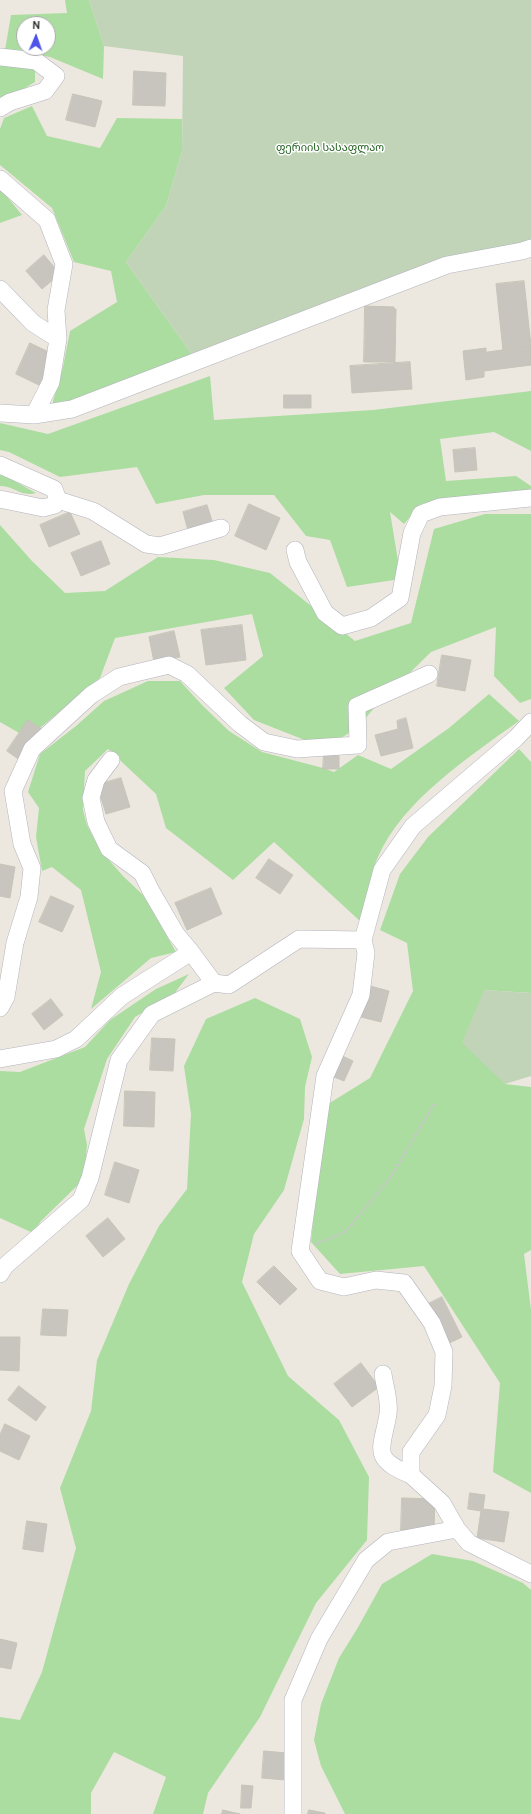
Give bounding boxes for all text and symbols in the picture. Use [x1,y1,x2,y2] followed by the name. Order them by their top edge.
[16,16,56,56] north arrow
[32,18,41,32] text: N
[276,141,384,155] park label: ფერიის სასაფლაო

